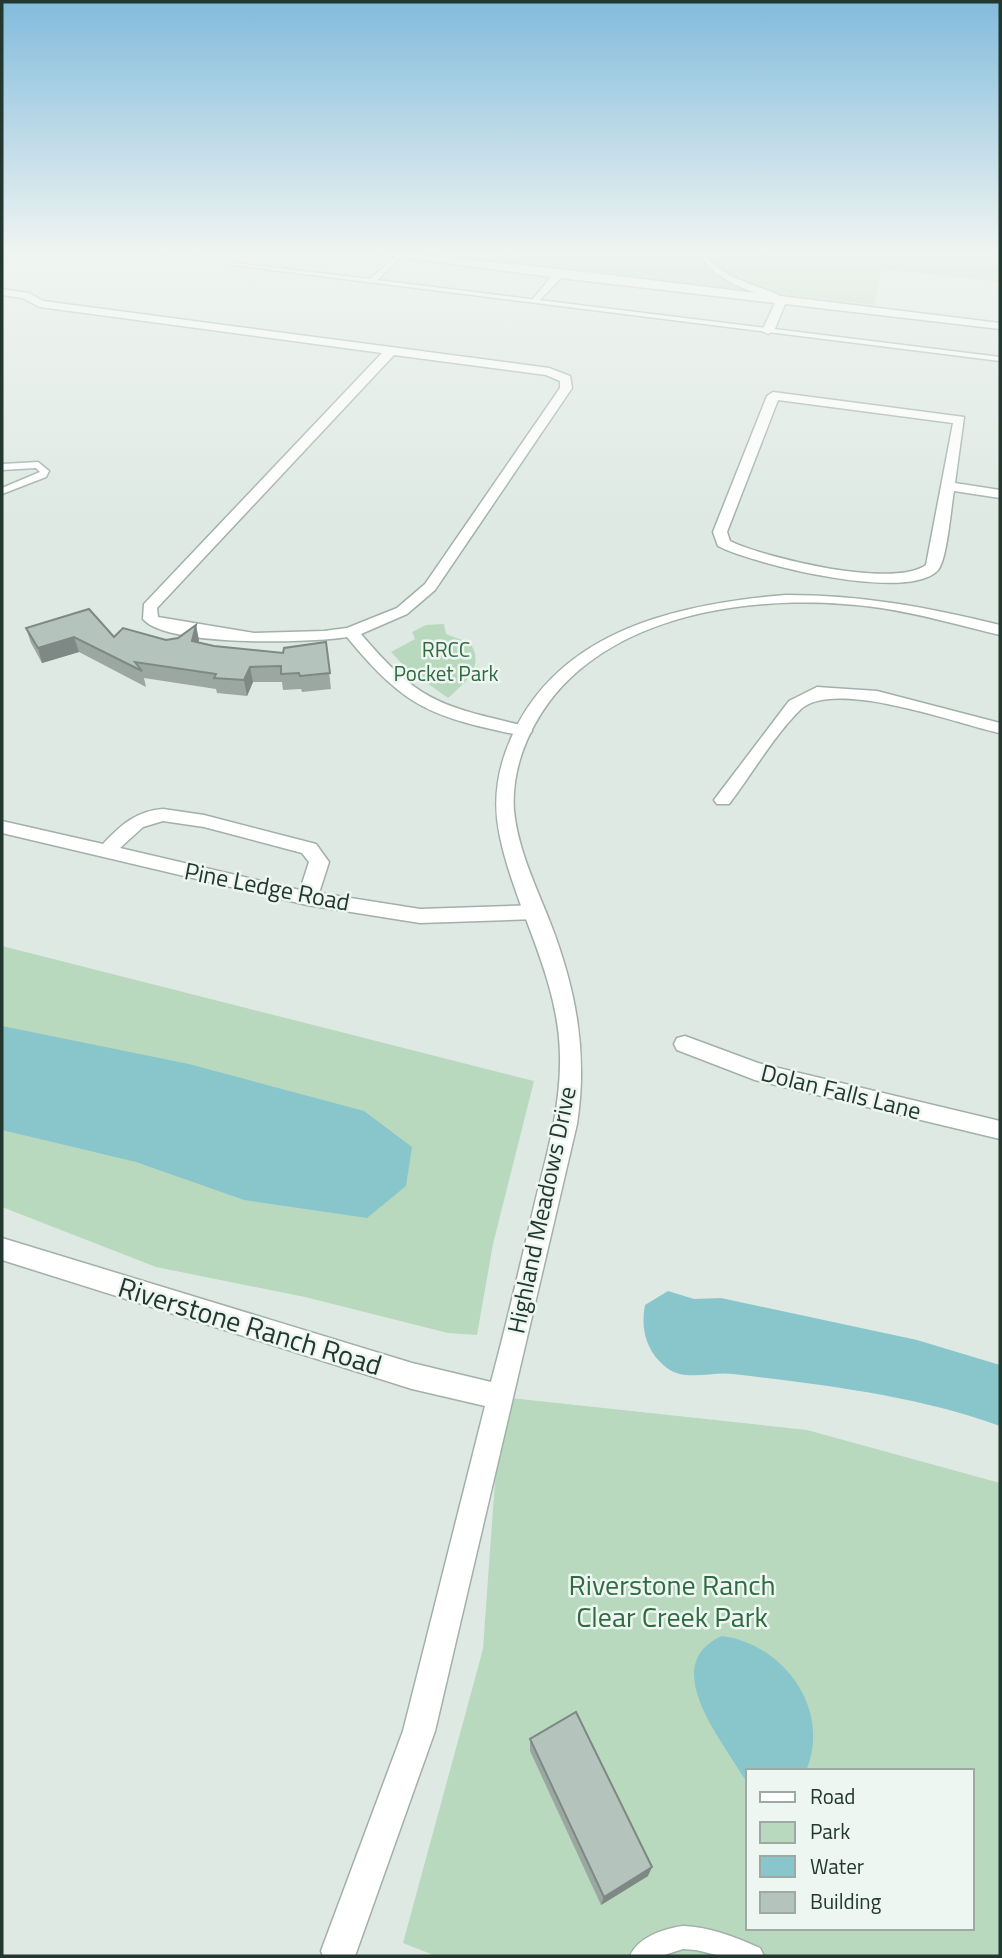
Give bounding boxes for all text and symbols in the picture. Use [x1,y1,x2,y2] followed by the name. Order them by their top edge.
[393,633,499,689] park label: RRCC Pocket Park
[181,852,353,920] street label: Pine Ledge Road
[757,1054,925,1128] street label: Dolan Falls Lane
[497,1083,585,1337] street label: Highland Meadows Drive
[113,1265,387,1386] street label: Riverstone Ranch Road
[569,1563,775,1638] park label: Riverstone Ranch Clear Creek Park
[746,1769,974,1930] legend
[810,1780,855,1812] text: Road
[810,1815,850,1847] text: Park
[810,1850,864,1882] text: Water
[810,1885,882,1917] text: Building

